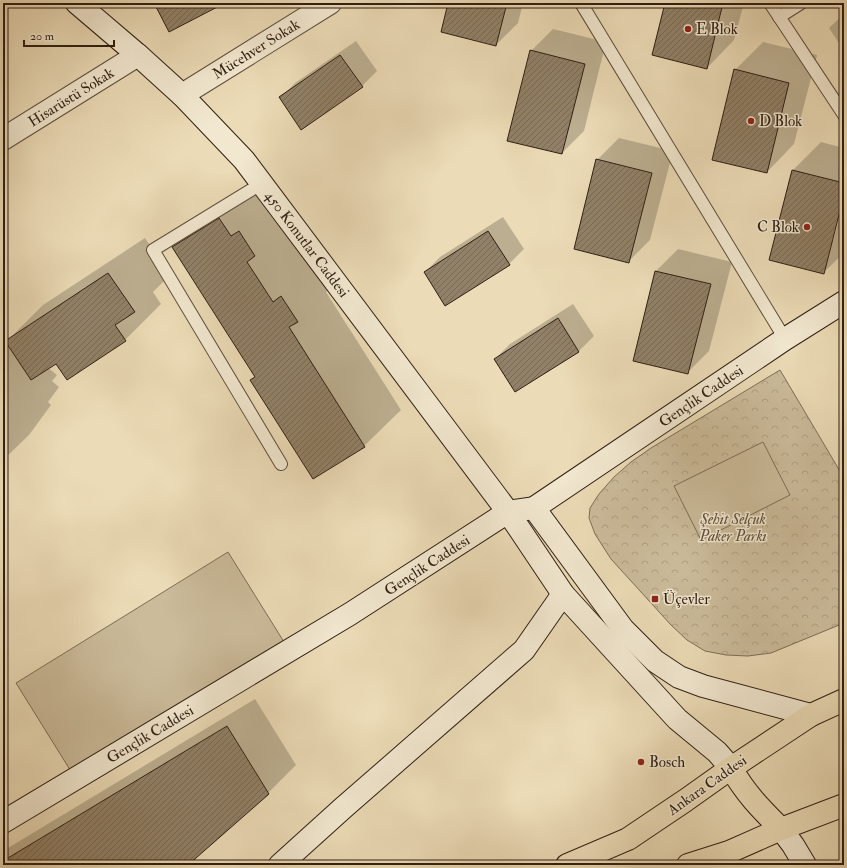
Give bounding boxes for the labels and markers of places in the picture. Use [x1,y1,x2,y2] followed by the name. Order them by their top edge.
[696,20,738,39] place label: E Blok
[683,24,693,34] marker: E Blok
[759,112,802,131] place label: D Blok
[746,116,756,126] marker: D Blok
[757,218,799,237] place label: C Blok
[802,222,812,232] marker: C Blok
[663,589,710,609] place label: Üçevler
[650,594,660,604] marker: Üçevler
[649,753,685,772] place label: Bosch
[636,757,646,767] marker: Bosch

